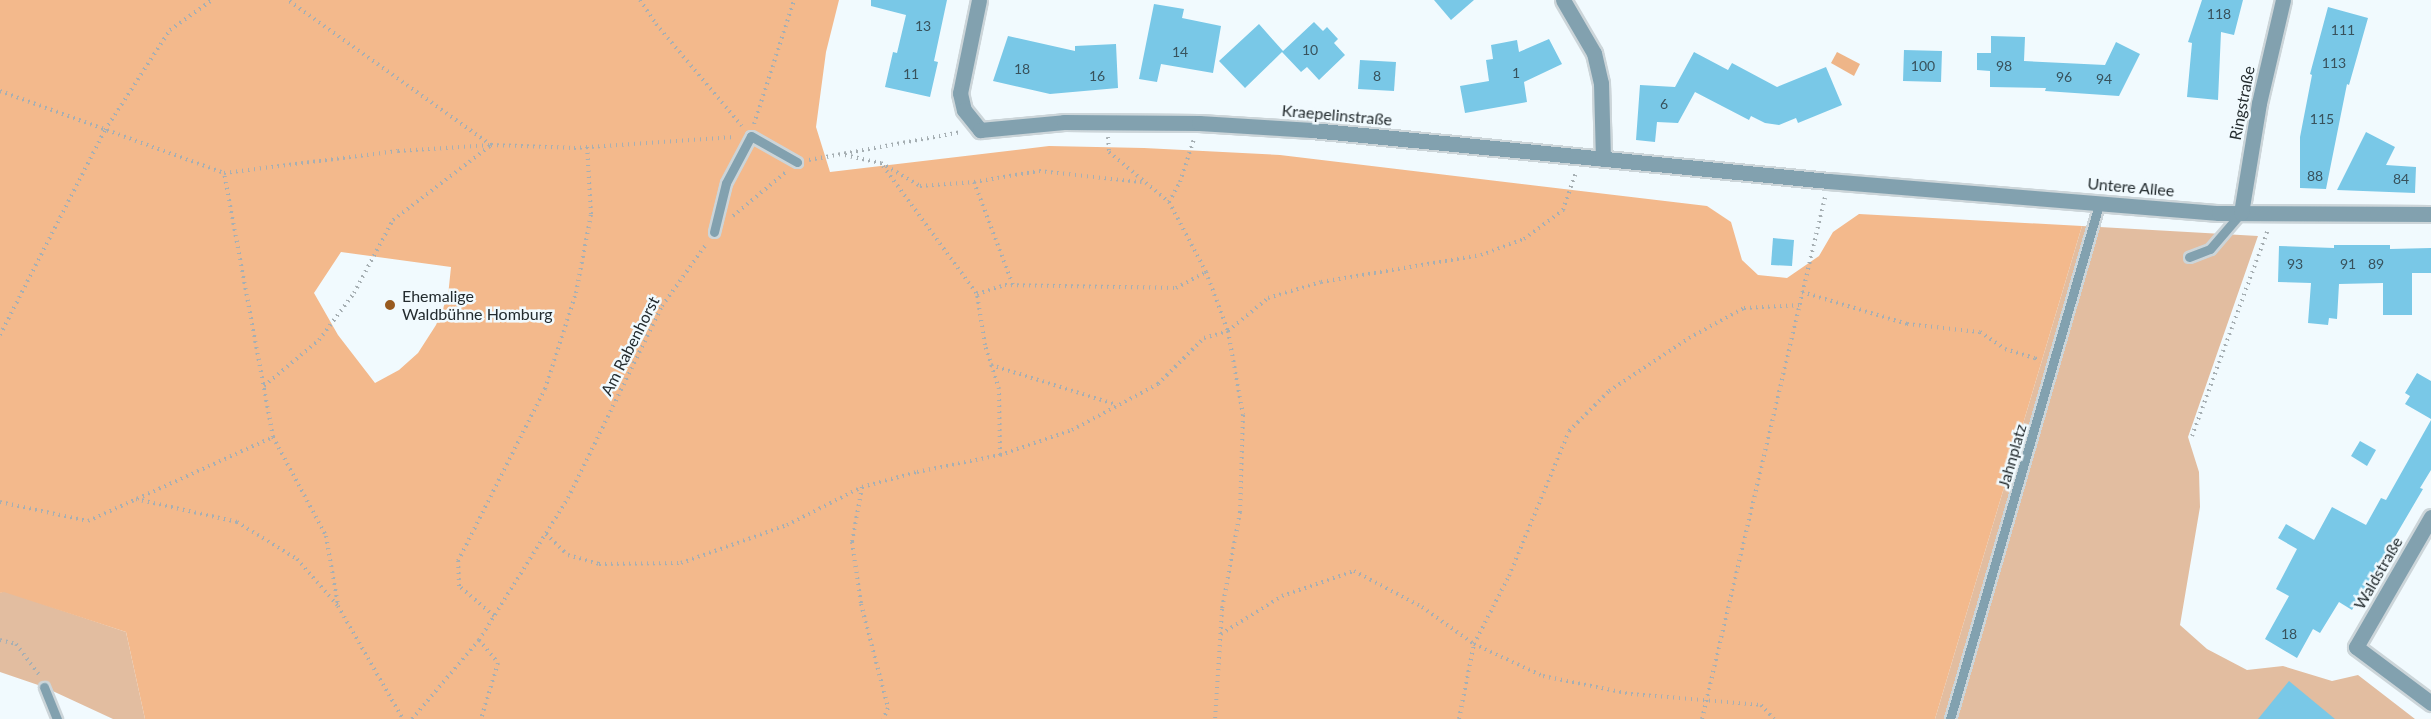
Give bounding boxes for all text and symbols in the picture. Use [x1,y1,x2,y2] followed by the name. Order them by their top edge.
[2207,6,2231,22] house number: 118
[915,18,931,34] house number: 13
[2331,22,2355,38] house number: 111
[1302,42,1318,58] house number: 10
[1172,44,1188,60] house number: 14
[2322,55,2346,71] house number: 113
[1911,58,1935,74] house number: 100
[1996,58,2012,74] house number: 98
[1014,61,1030,77] house number: 18
[2225,64,2259,142] street label: Ringstraße
[1512,65,1520,81] house number: 1
[903,66,919,82] house number: 11
[1089,68,1105,84] house number: 16
[1373,68,1381,84] house number: 8
[2056,69,2072,85] house number: 96
[2096,71,2112,87] house number: 94
[1660,96,1668,112] house number: 6
[1281,101,1393,129] street label: Kraepelinstraße
[2310,111,2334,127] house number: 115
[2307,168,2323,184] house number: 88
[2393,171,2409,187] house number: 84
[2086,174,2176,200] street label: Untere Allee
[2287,256,2303,272] house number: 93
[2340,256,2356,272] house number: 91
[2368,256,2384,272] house number: 89
[402,286,553,324] place label: Ehemalige Waldbühne Homburg
[597,293,663,399] street label: Am Rabenhorst
[383,298,397,312] marker: Ehemalige Waldbühne Homburg
[1994,422,2030,490] street label: Jahnplatz
[2350,533,2406,613] street label: Waldstraße
[2281,626,2297,642] house number: 18

